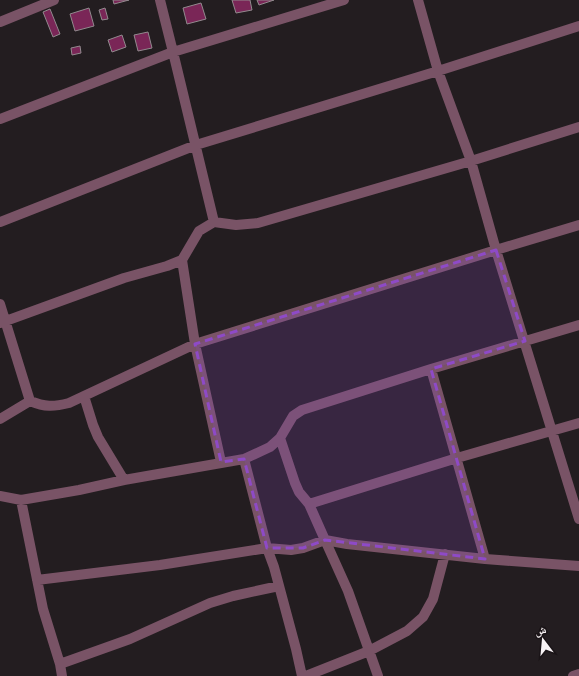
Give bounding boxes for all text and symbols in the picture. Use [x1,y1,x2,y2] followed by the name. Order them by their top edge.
[523,620,563,660] north arrow
[533,622,548,640] text: ش

